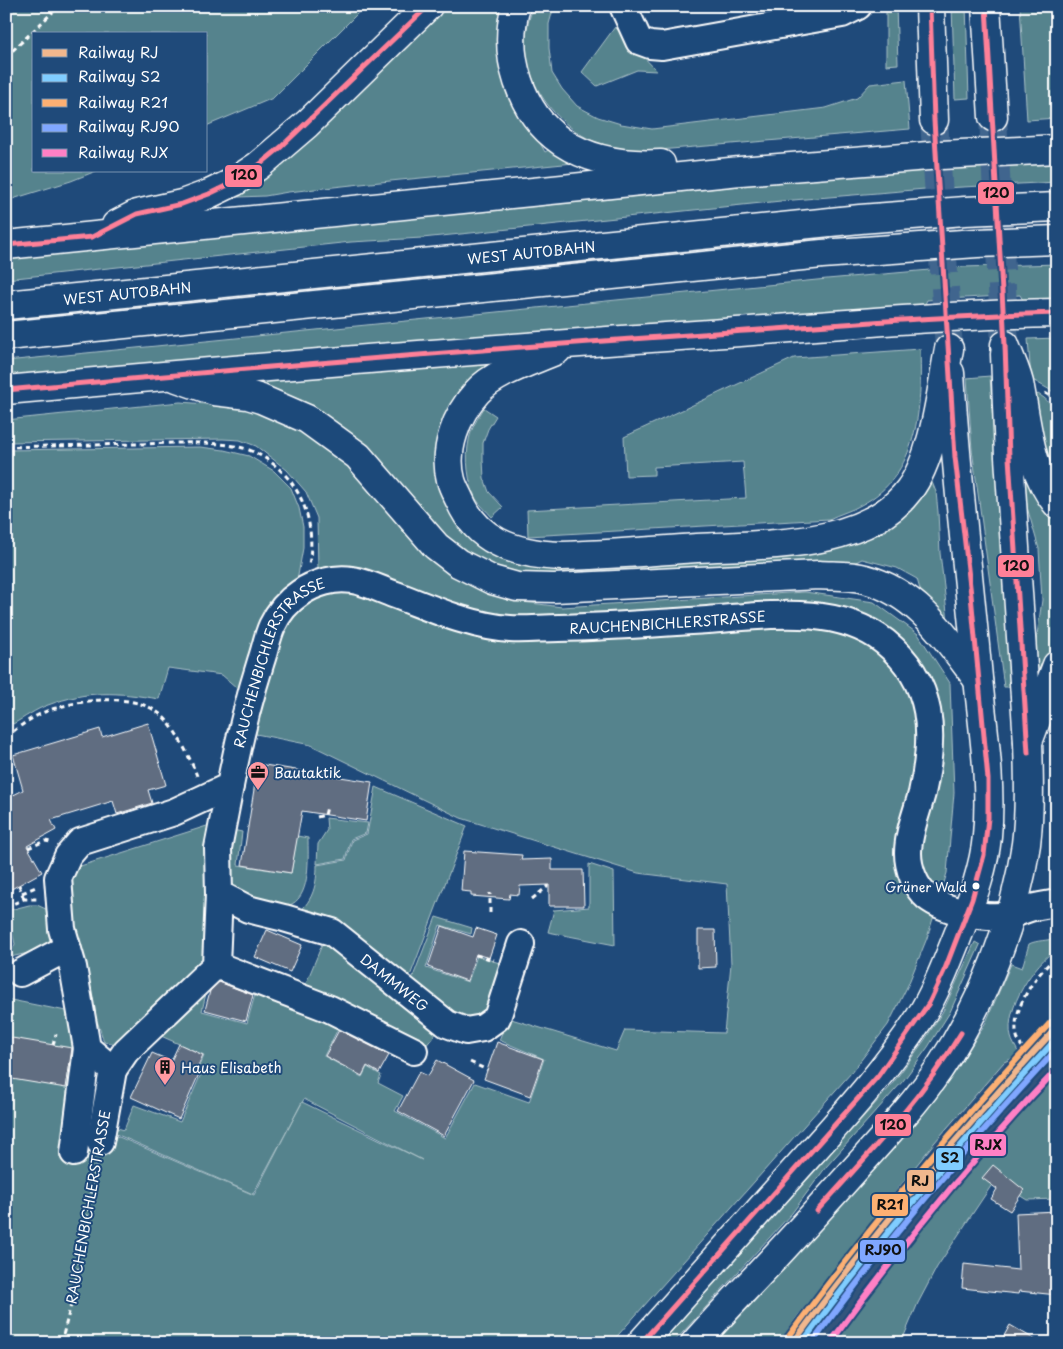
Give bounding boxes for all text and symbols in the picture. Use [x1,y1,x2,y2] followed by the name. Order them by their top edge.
[32,32,208,172] legend
[78,40,159,63] text: Railway RJ
[78,64,161,87] text: Railway S2
[78,90,168,113] text: Railway R21
[78,114,179,137] text: Railway RJ90
[78,140,169,163] text: Railway RJX
[224,164,263,188] line badge: 120
[231,164,257,185] text: 120
[977,181,1015,205] line badge: 120
[983,182,1009,203] text: 120
[466,235,596,269] street label: WEST AUTOBAHN
[62,276,192,310] street label: WEST AUTOBAHN
[997,554,1035,578] line badge: 120
[1003,555,1029,576] text: 120
[228,572,328,750] street label: RAUCHENBICHLERSTRASSE
[569,605,766,638] street label: RAUCHENBICHLERSTRASSE
[246,760,270,791] office icon: Bautaktik
[274,762,342,783] place label: Bautaktik
[885,877,967,896] place label: Grüner Wald
[971,881,981,891] marker: Grüner Wald
[356,948,433,1016] street label: DAMMWEG
[153,1055,177,1086] building icon: Haus Elisabeth
[181,1057,282,1078] place label: Haus Elisabeth
[61,1108,115,1306] street label: RAUCHENBICHLERSTRASSE
[874,1113,912,1137] line badge: 120
[880,1114,906,1135] text: 120
[969,1133,1007,1157] line badge: RJX
[974,1134,1002,1155] text: RJX
[935,1147,964,1171] line badge: S2
[941,1147,959,1168] text: S2
[906,1169,935,1193] line badge: RJ
[911,1170,929,1191] text: RJ
[871,1193,909,1217] line badge: R21
[877,1194,904,1215] text: R21
[859,1239,906,1263] line badge: RJ90
[864,1239,902,1260] text: RJ90

